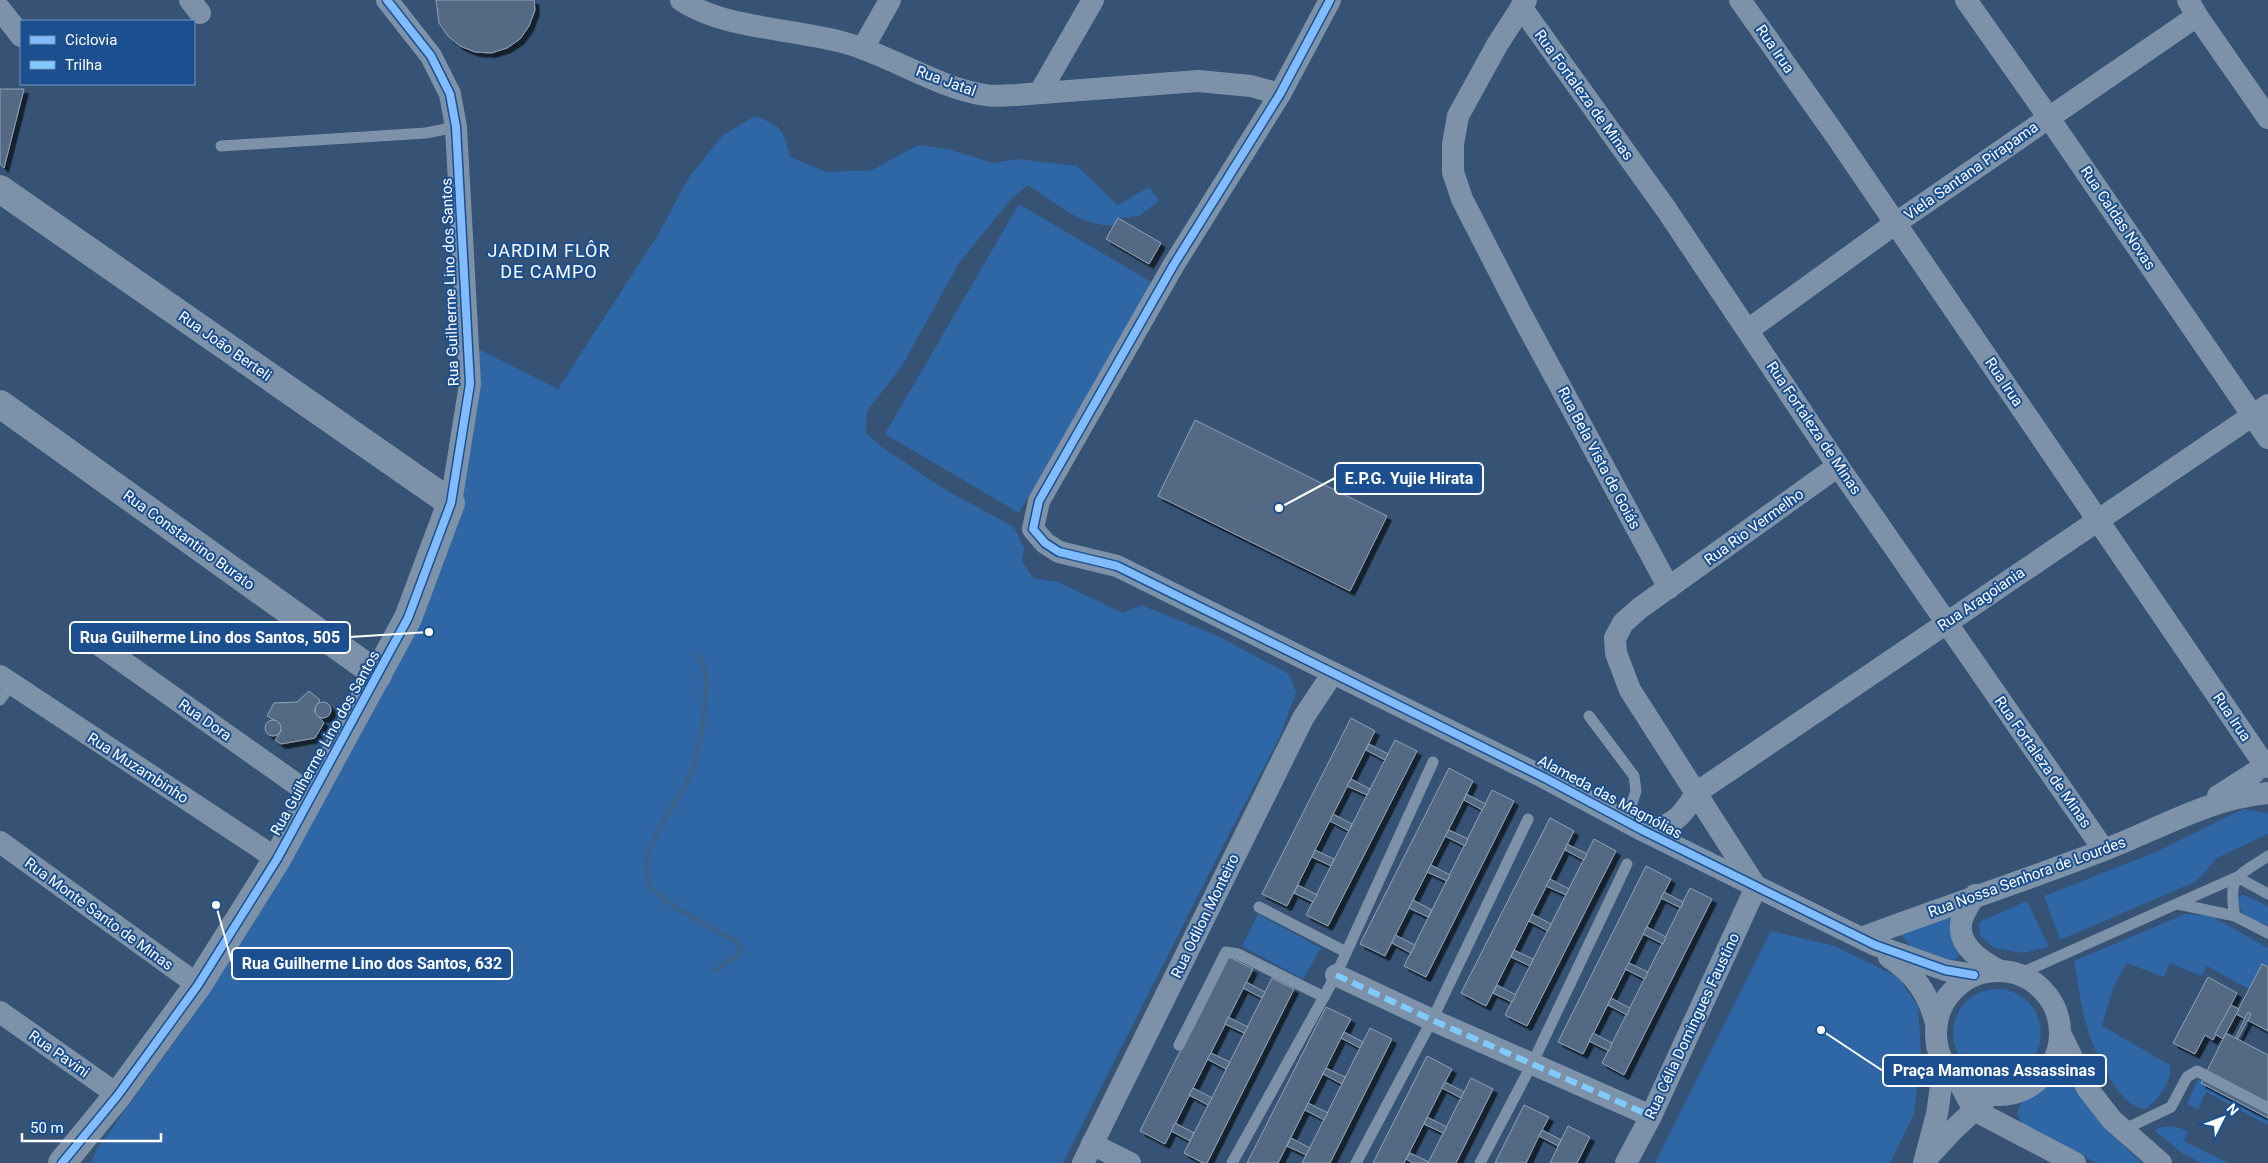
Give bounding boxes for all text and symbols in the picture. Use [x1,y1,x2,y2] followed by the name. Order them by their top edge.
[20,20,195,85] legend
[1752,21,1798,77] street label: Rua Irua
[1531,26,1637,164] street label: Rua Fortaleza de Minas
[65,31,117,49] text: Ciclovia
[65,56,102,74] text: Trilha
[914,62,978,100] street label: Rua Jatal
[1901,118,2041,224] street label: Viela Santana Pirapama
[2077,163,2159,273] street label: Rua Caldas Novas
[437,178,463,386] street label: Rua Guilherme Lino dos Santos
[487,240,611,282] district label: JARDIM FLÔR DE CAMPO
[175,307,275,385] street label: Rua João Berteli
[1981,354,2027,410] street label: Rua Irua
[1763,358,1865,498] street label: Rua Fortaleza de Minas
[1554,384,1644,532] street label: Rua Bela Vista de Goiás
[1335,463,1483,494] callout: E.P.G. Yujie Hirata
[1345,469,1474,488] text: E.P.G. Yujie Hirata
[1701,485,1807,569] street label: Rua Rio Vermelho
[120,486,258,594] street label: Rua Constantino Burato
[1934,563,2028,635] street label: Rua Aragoiania
[70,622,350,653] callout: Rua Guilherme Lino dos Santos, 505
[80,628,340,647] text: Rua Guilherme Lino dos Santos, 505
[267,647,383,839] street label: Rua Guilherme Lino dos Santos
[2209,689,2255,745] street label: Rua Irua
[1991,693,2095,831] street label: Rua Fortaleza de Minas
[175,695,235,745] street label: Rua Dora
[84,729,192,807] street label: Rua Muzambinho
[1535,751,1685,843] street label: Alameda das Magnólias
[1926,833,2128,921] street label: Rua Nossa Senhora de Lourdes
[1167,851,1243,981] street label: Rua Odilon Monteiro
[21,854,177,974] street label: Rua Monte Santo de Minas
[1641,930,1743,1122] street label: Rua Célia Domingues Faustino
[232,948,512,979] callout: Rua Guilherme Lino dos Santos, 632
[242,954,502,973] text: Rua Guilherme Lino dos Santos, 632
[25,1027,93,1081] street label: Rua Pavini
[1883,1055,2106,1086] callout: Praça Mamonas Assassinas
[1893,1061,2095,1080] text: Praça Mamonas Assassinas
[2198,1093,2248,1143] north arrow
[2223,1100,2242,1118] text: N
[22,1110,161,1142] scale bar
[30,1119,64,1137] text: 50 m

